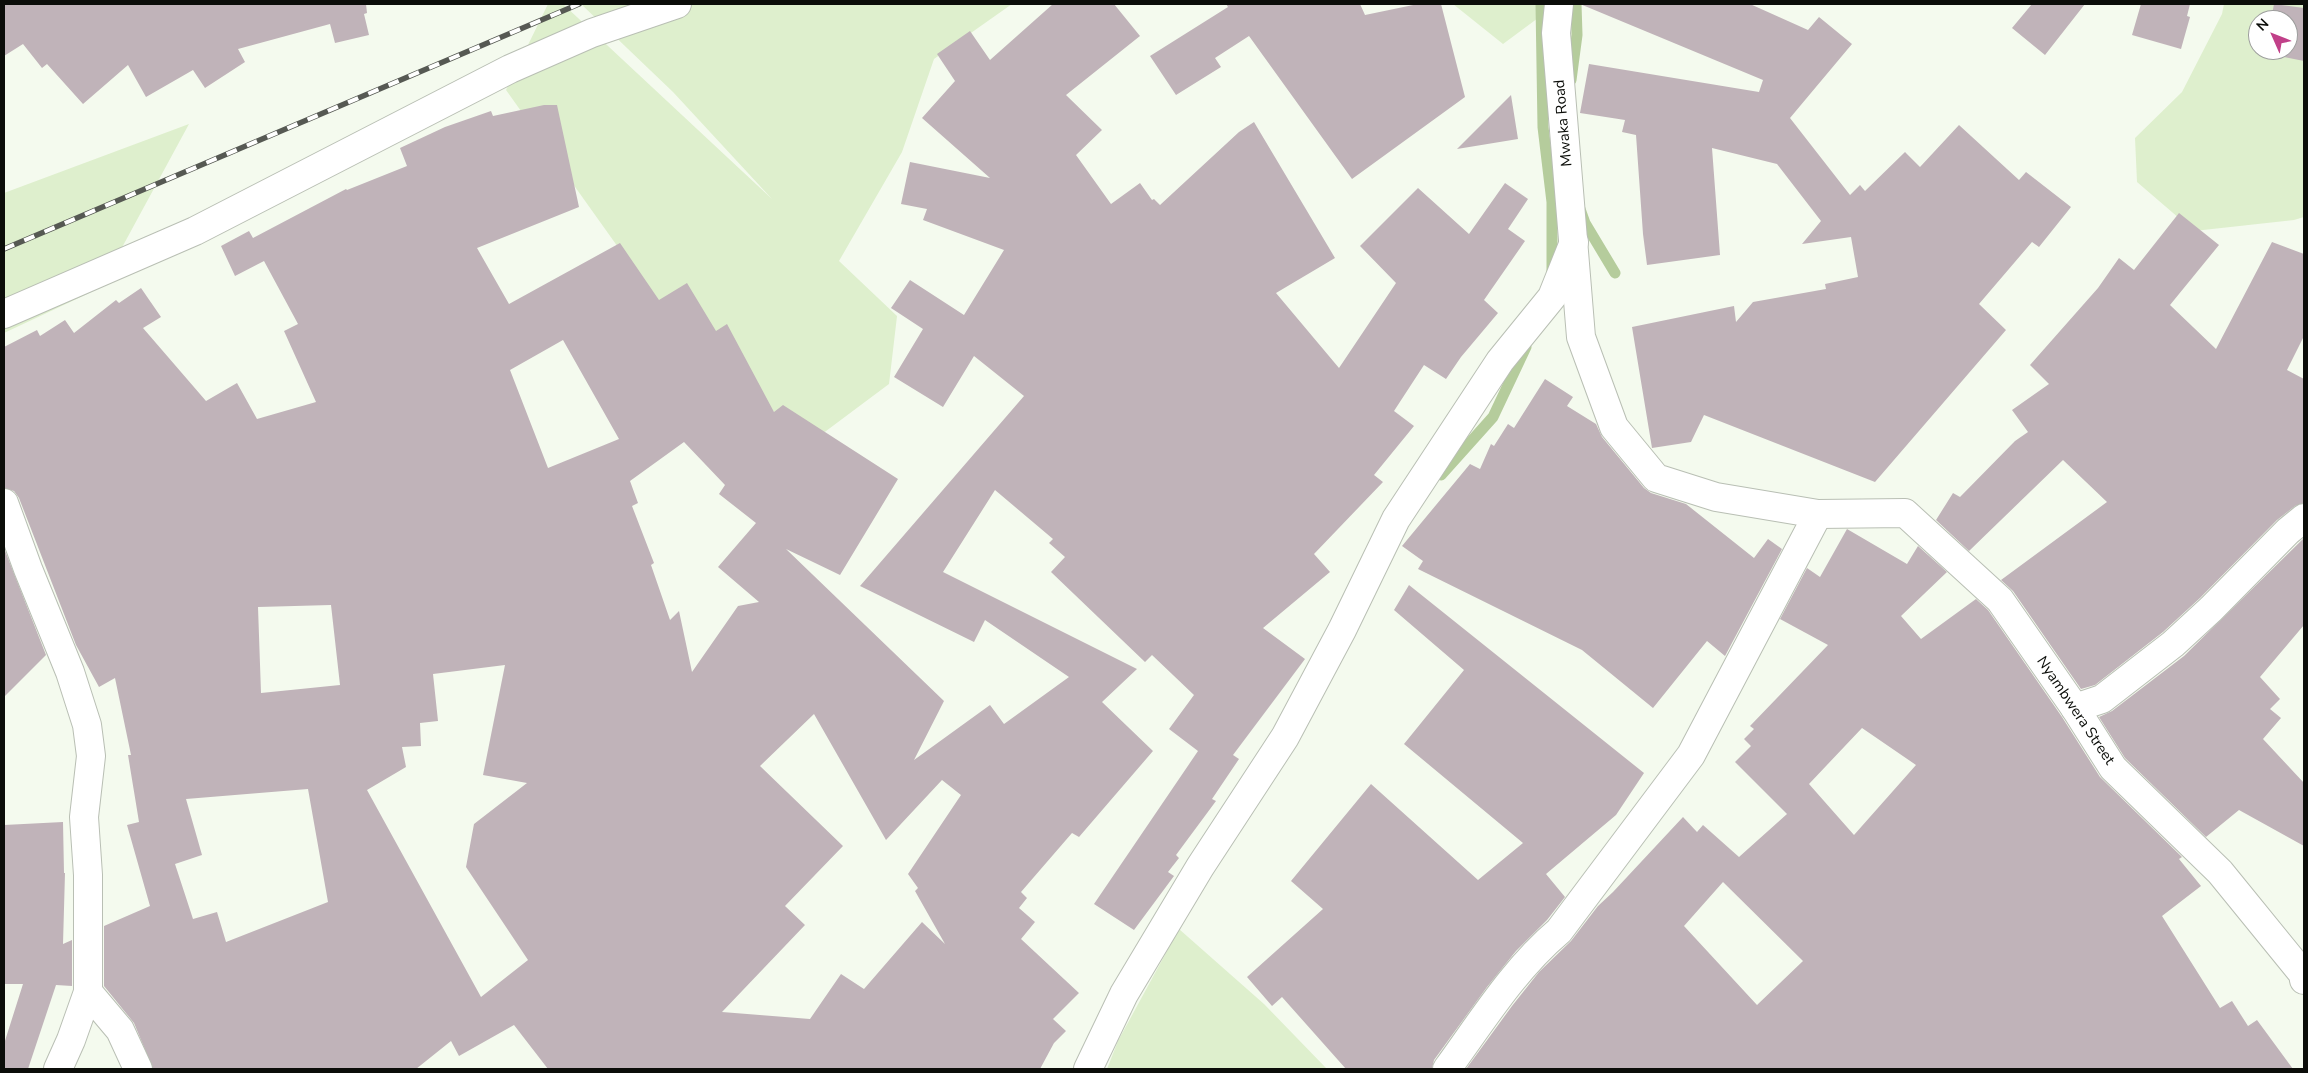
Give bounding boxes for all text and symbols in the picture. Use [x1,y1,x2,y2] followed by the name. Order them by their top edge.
[2248,10,2298,60] north arrow
[2252,15,2273,35] text: N
[1551,79,1577,167] street label: Mwaka Road
[2032,653,2118,769] street label: Nyambwera Street

